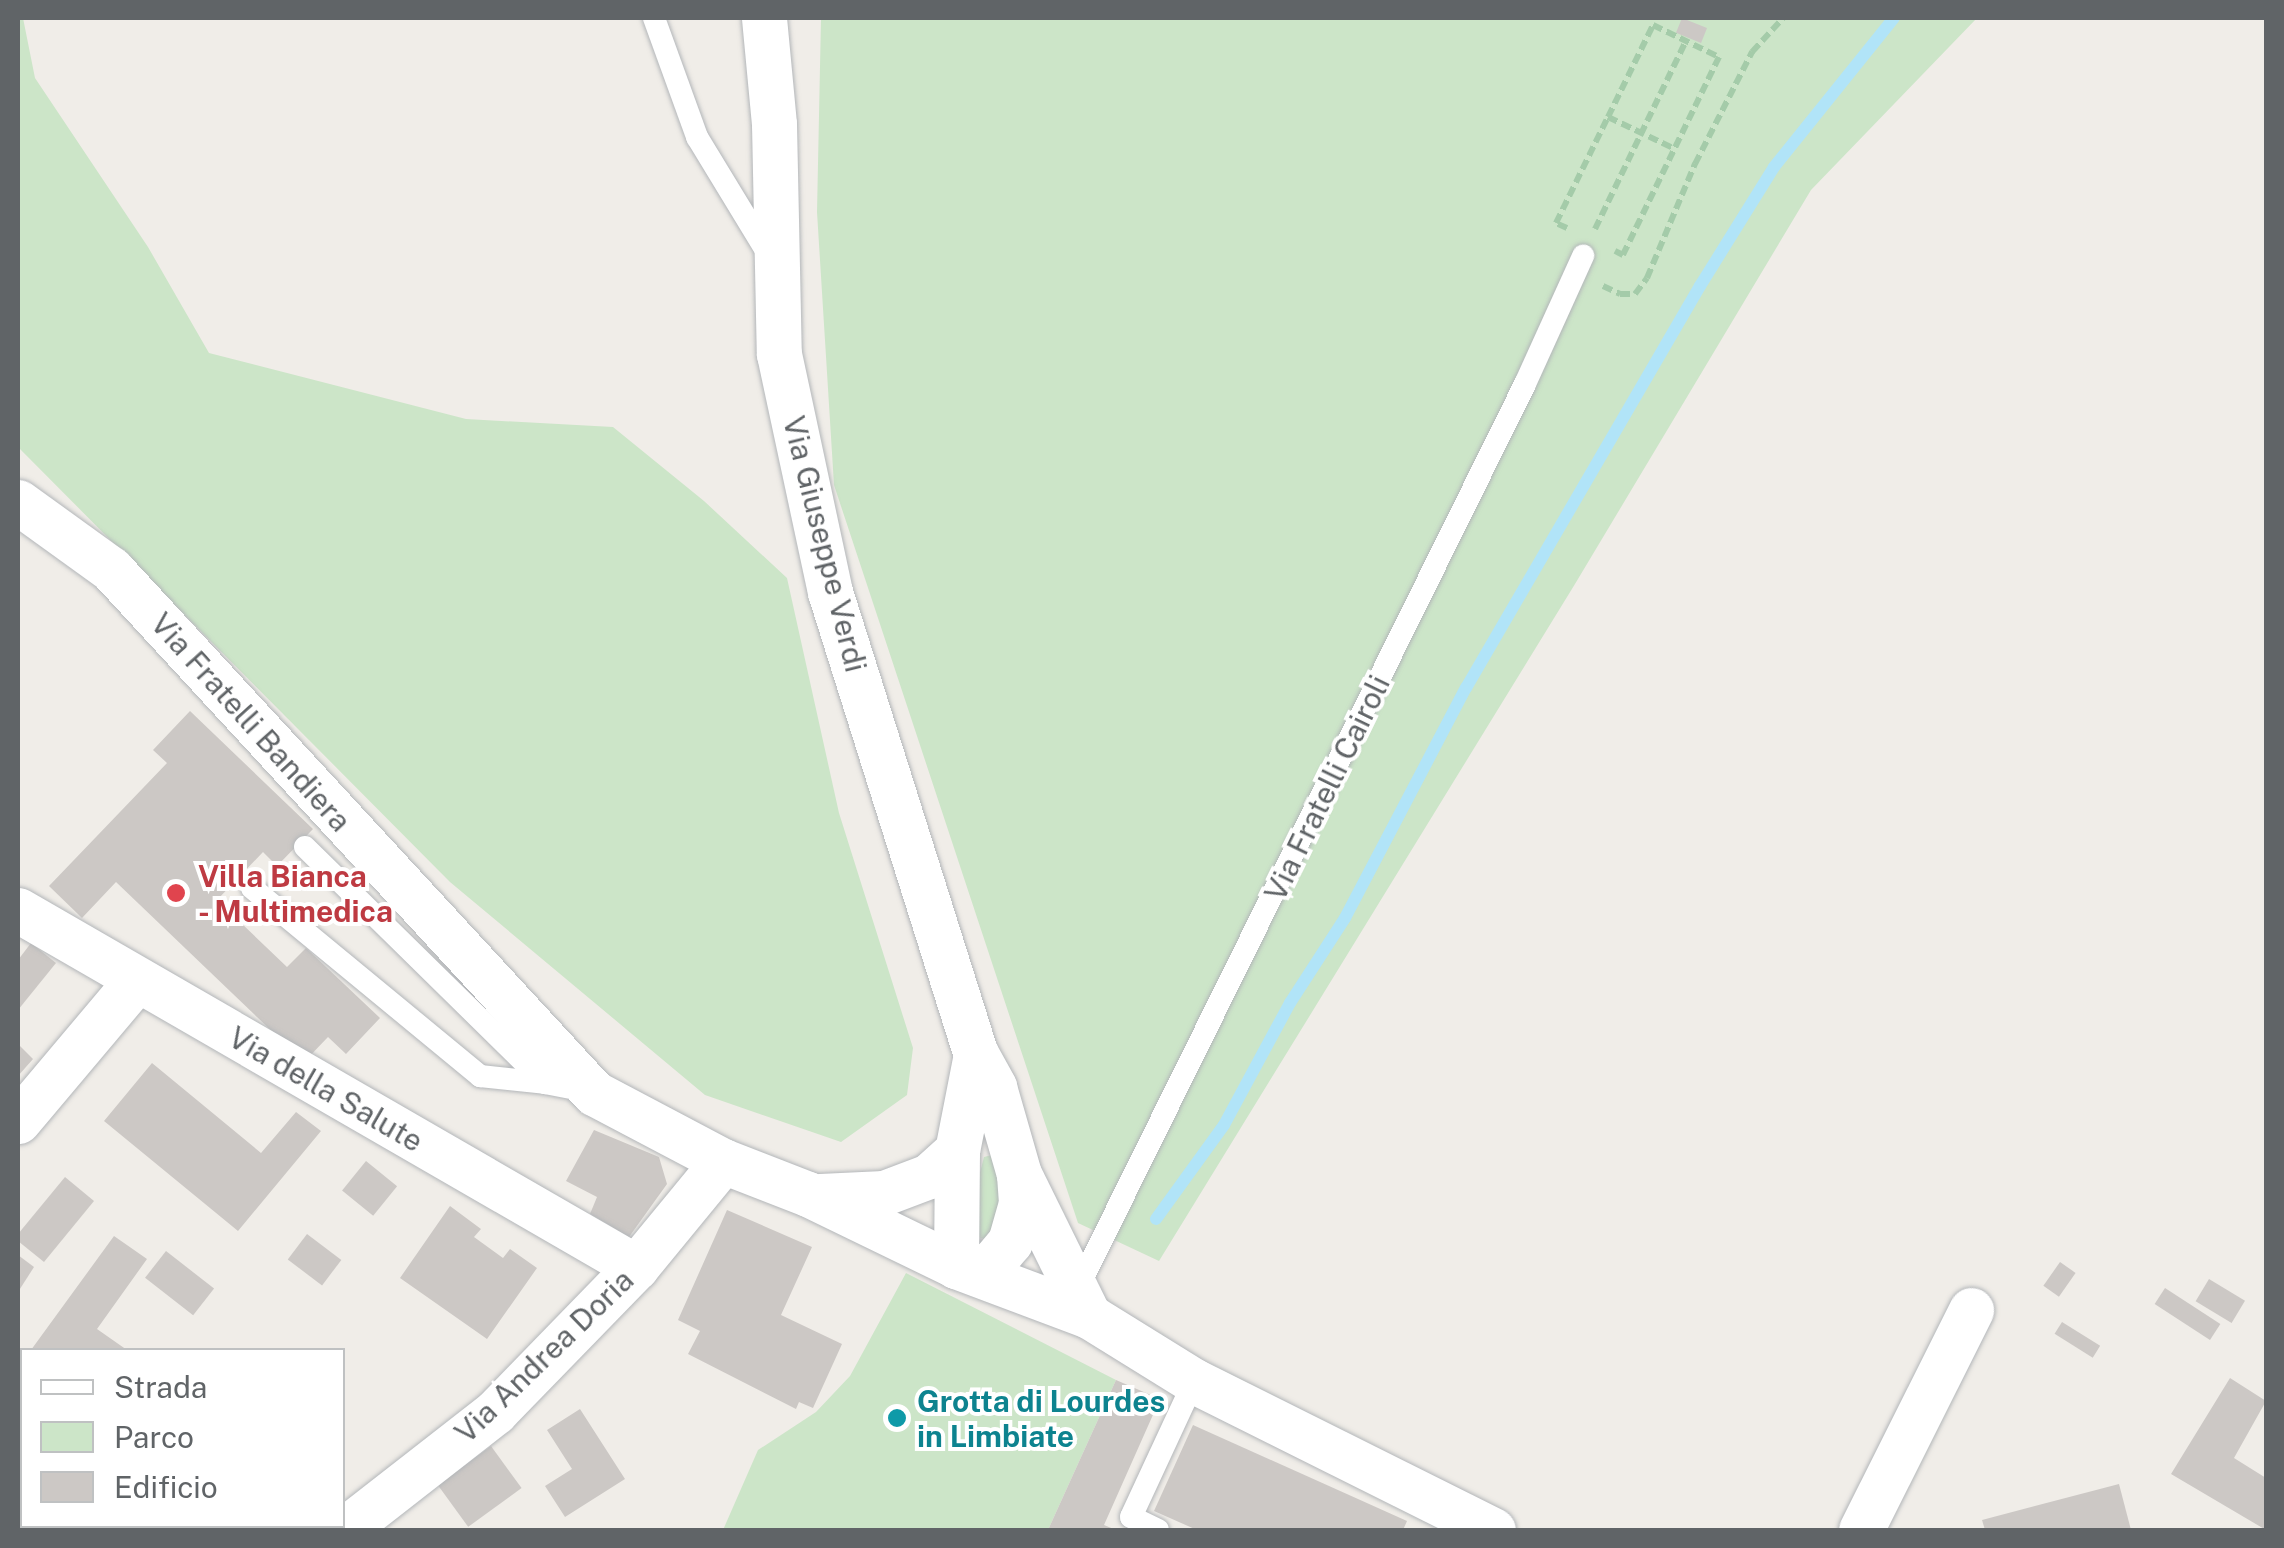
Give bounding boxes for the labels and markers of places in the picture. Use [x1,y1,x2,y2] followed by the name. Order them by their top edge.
[198,858,395,928] place label: Villa Bianca - Multimedica
[163,880,189,906] marker: Villa Bianca - Multimedica
[917,1383,1165,1454] place label: Grotta di Lourdes in Limbiate
[886,1407,908,1429] marker: Grotta di Lourdes in Limbiate

